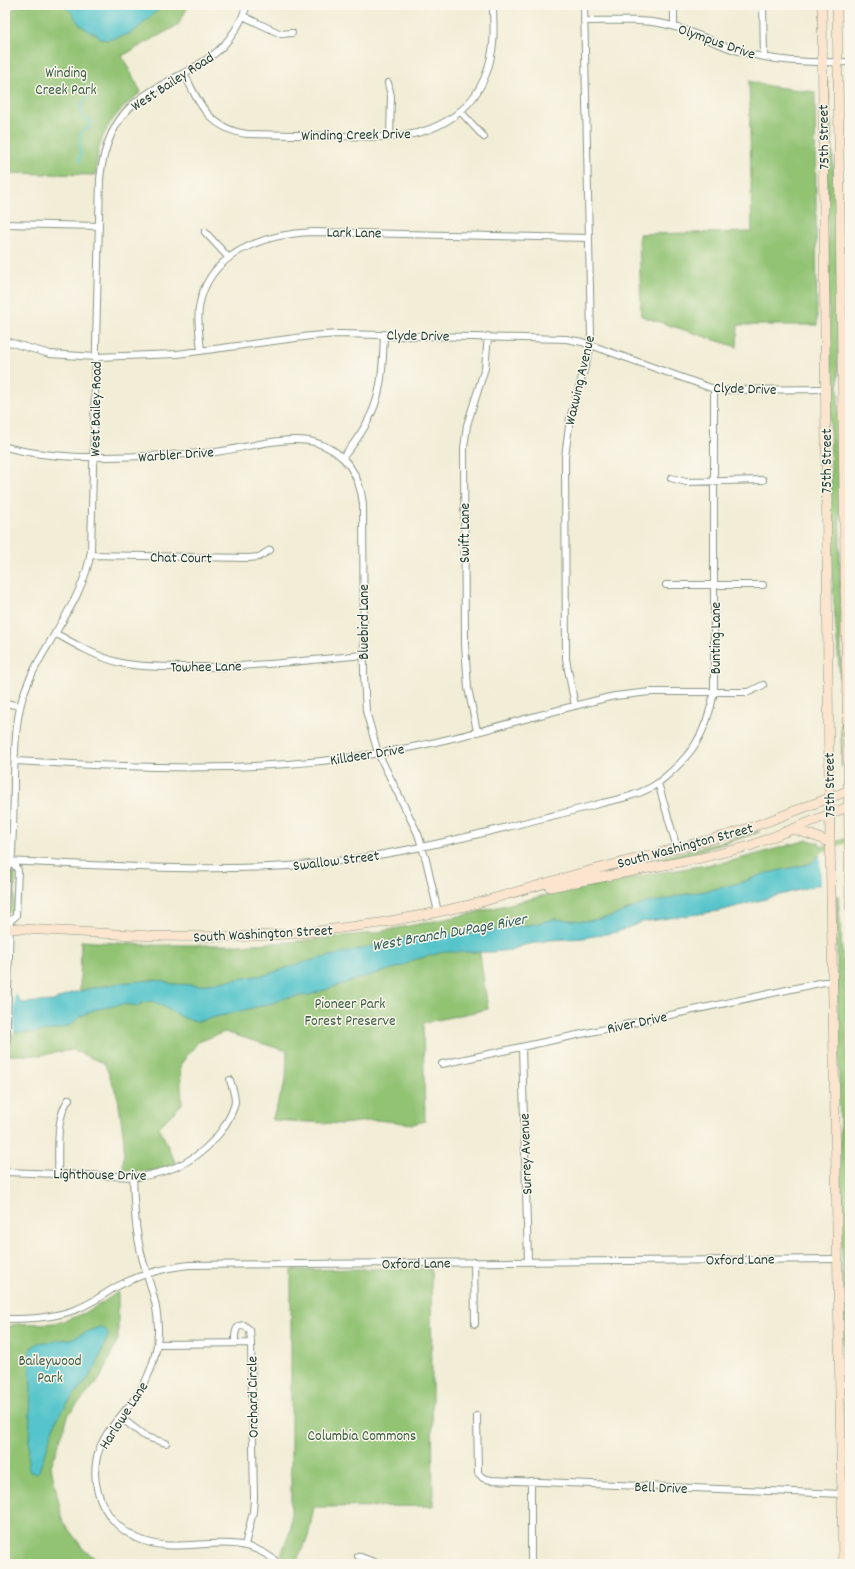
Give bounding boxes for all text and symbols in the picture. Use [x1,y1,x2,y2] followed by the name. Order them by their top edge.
[675,19,758,67] street label: Olympus Drive
[127,48,219,118] street label: West Bailey Road
[35,63,97,102] park label: Winding Creek Park
[813,104,837,170] street label: 75th Street
[301,124,411,148] street label: Winding Creek Drive
[326,223,382,245] street label: Lark Lane
[386,325,450,349] street label: Clyde Drive
[560,333,602,428] street label: Waxwing Avenue
[85,361,109,457] street label: West Bailey Road
[713,378,777,402] street label: Clyde Drive
[817,428,839,493] street label: 75th Street
[138,442,215,470] street label: Warbler Drive
[455,503,477,563] street label: Swift Lane
[150,547,213,571] street label: Chat Court
[354,584,376,660] street label: Bluebird Lane
[706,601,728,674] street label: Bunting Lane
[170,656,242,680] street label: Towhee Lane
[329,739,406,773] street label: Killdeer Drive
[819,752,843,818] street label: 75th Street
[615,818,756,876] street label: South Washington Street
[292,846,381,878] street label: Swallow Street
[370,908,530,958] water label: West Branch DuPage River
[193,920,334,950] street label: South Washington Street
[304,994,396,1033] park label: Pioneer Park Forest Preserve
[605,1007,670,1041] street label: River Drive
[515,1112,539,1195] street label: Surrey Avenue
[53,1164,147,1188] street label: Lighthouse Drive
[705,1249,775,1273] street label: Oxford Lane
[381,1253,451,1277] street label: Oxford Lane
[18,1351,82,1390] park label: Baileywood Park
[242,1355,266,1438] street label: Orchard Circle
[95,1378,155,1454] street label: Harlowe Lane
[308,1426,416,1448] park label: Columbia Commons
[634,1477,688,1501] street label: Bell Drive

